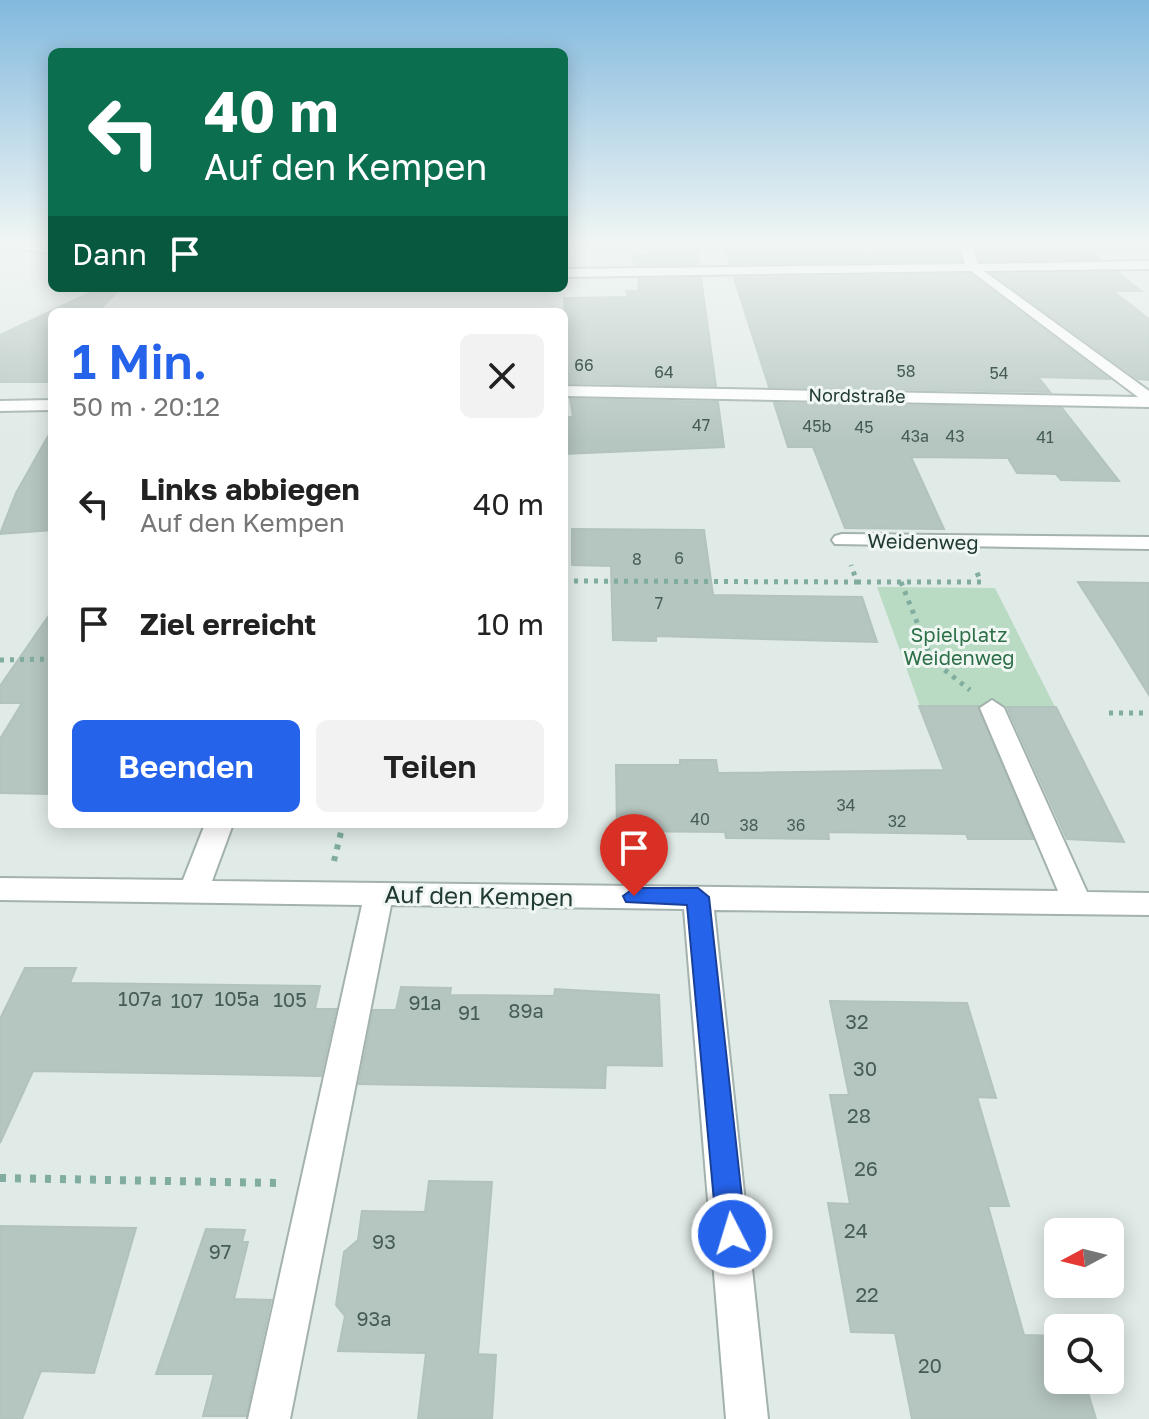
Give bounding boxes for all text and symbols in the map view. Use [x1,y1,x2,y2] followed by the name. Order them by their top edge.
[204,77,338,144] text: 40 m
[72,80,176,184] icon: left
[204,145,488,188] text: Auf den Kempen
[163,232,207,276] icon: arrive
[72,236,147,272] text: Dann
[72,332,207,390] text: 1 Min.
[460,334,544,418] button: close
[574,355,594,375] house number: 66
[896,361,916,381] house number: 58
[654,362,674,382] house number: 64
[989,363,1009,383] house number: 54
[808,383,906,407] street label: Nordstraße
[72,391,220,422] text: 50 m · 20:12
[692,415,710,435] house number: 47
[803,416,832,436] house number: 45b
[854,417,874,437] house number: 45
[901,426,929,446] house number: 43a
[945,426,965,446] house number: 43
[1036,427,1054,447] house number: 41
[140,471,360,507] text: Links abbiegen
[72,482,116,526] icon: left
[473,486,544,522] text: 40 m
[140,507,345,538] text: Auf den Kempen
[867,528,979,554] street label: Weidenweg
[674,548,684,568] house number: 6
[632,549,642,569] house number: 8
[655,593,663,613] house number: 7
[72,602,116,646] icon: arrive
[140,606,316,642] text: Ziel erreicht
[477,606,544,642] text: 10 m
[903,622,1015,669] park label: Spielplatz Weidenweg
[72,720,300,812] button: Beenden
[316,720,544,812] button: Teilen
[836,795,856,815] house number: 34
[690,809,710,829] house number: 40
[888,811,906,831] house number: 32
[600,814,668,896] pin
[739,815,759,835] house number: 38
[786,815,806,835] house number: 36
[612,826,656,870] icon: arrive
[384,879,574,911] street label: Auf den Kempen
[118,986,162,1010] house number: 107a
[215,986,260,1010] house number: 105a
[273,987,307,1011] house number: 105
[171,988,203,1012] house number: 107
[408,990,442,1014] house number: 91a
[508,998,544,1022] house number: 89a
[458,1000,480,1024] house number: 91
[845,1009,869,1033] house number: 32
[853,1056,877,1080] house number: 30
[847,1103,871,1127] house number: 28
[854,1156,878,1180] house number: 26
[690,1192,774,1276] position arrow
[844,1218,868,1242] house number: 24
[1044,1218,1124,1298] north arrow
[1044,1218,1124,1394] map controls
[372,1229,396,1253] house number: 93
[209,1239,231,1263] house number: 97
[855,1282,879,1306] house number: 22
[356,1306,392,1330] house number: 93a
[1044,1314,1124,1394] button: search
[918,1353,942,1377] house number: 20

